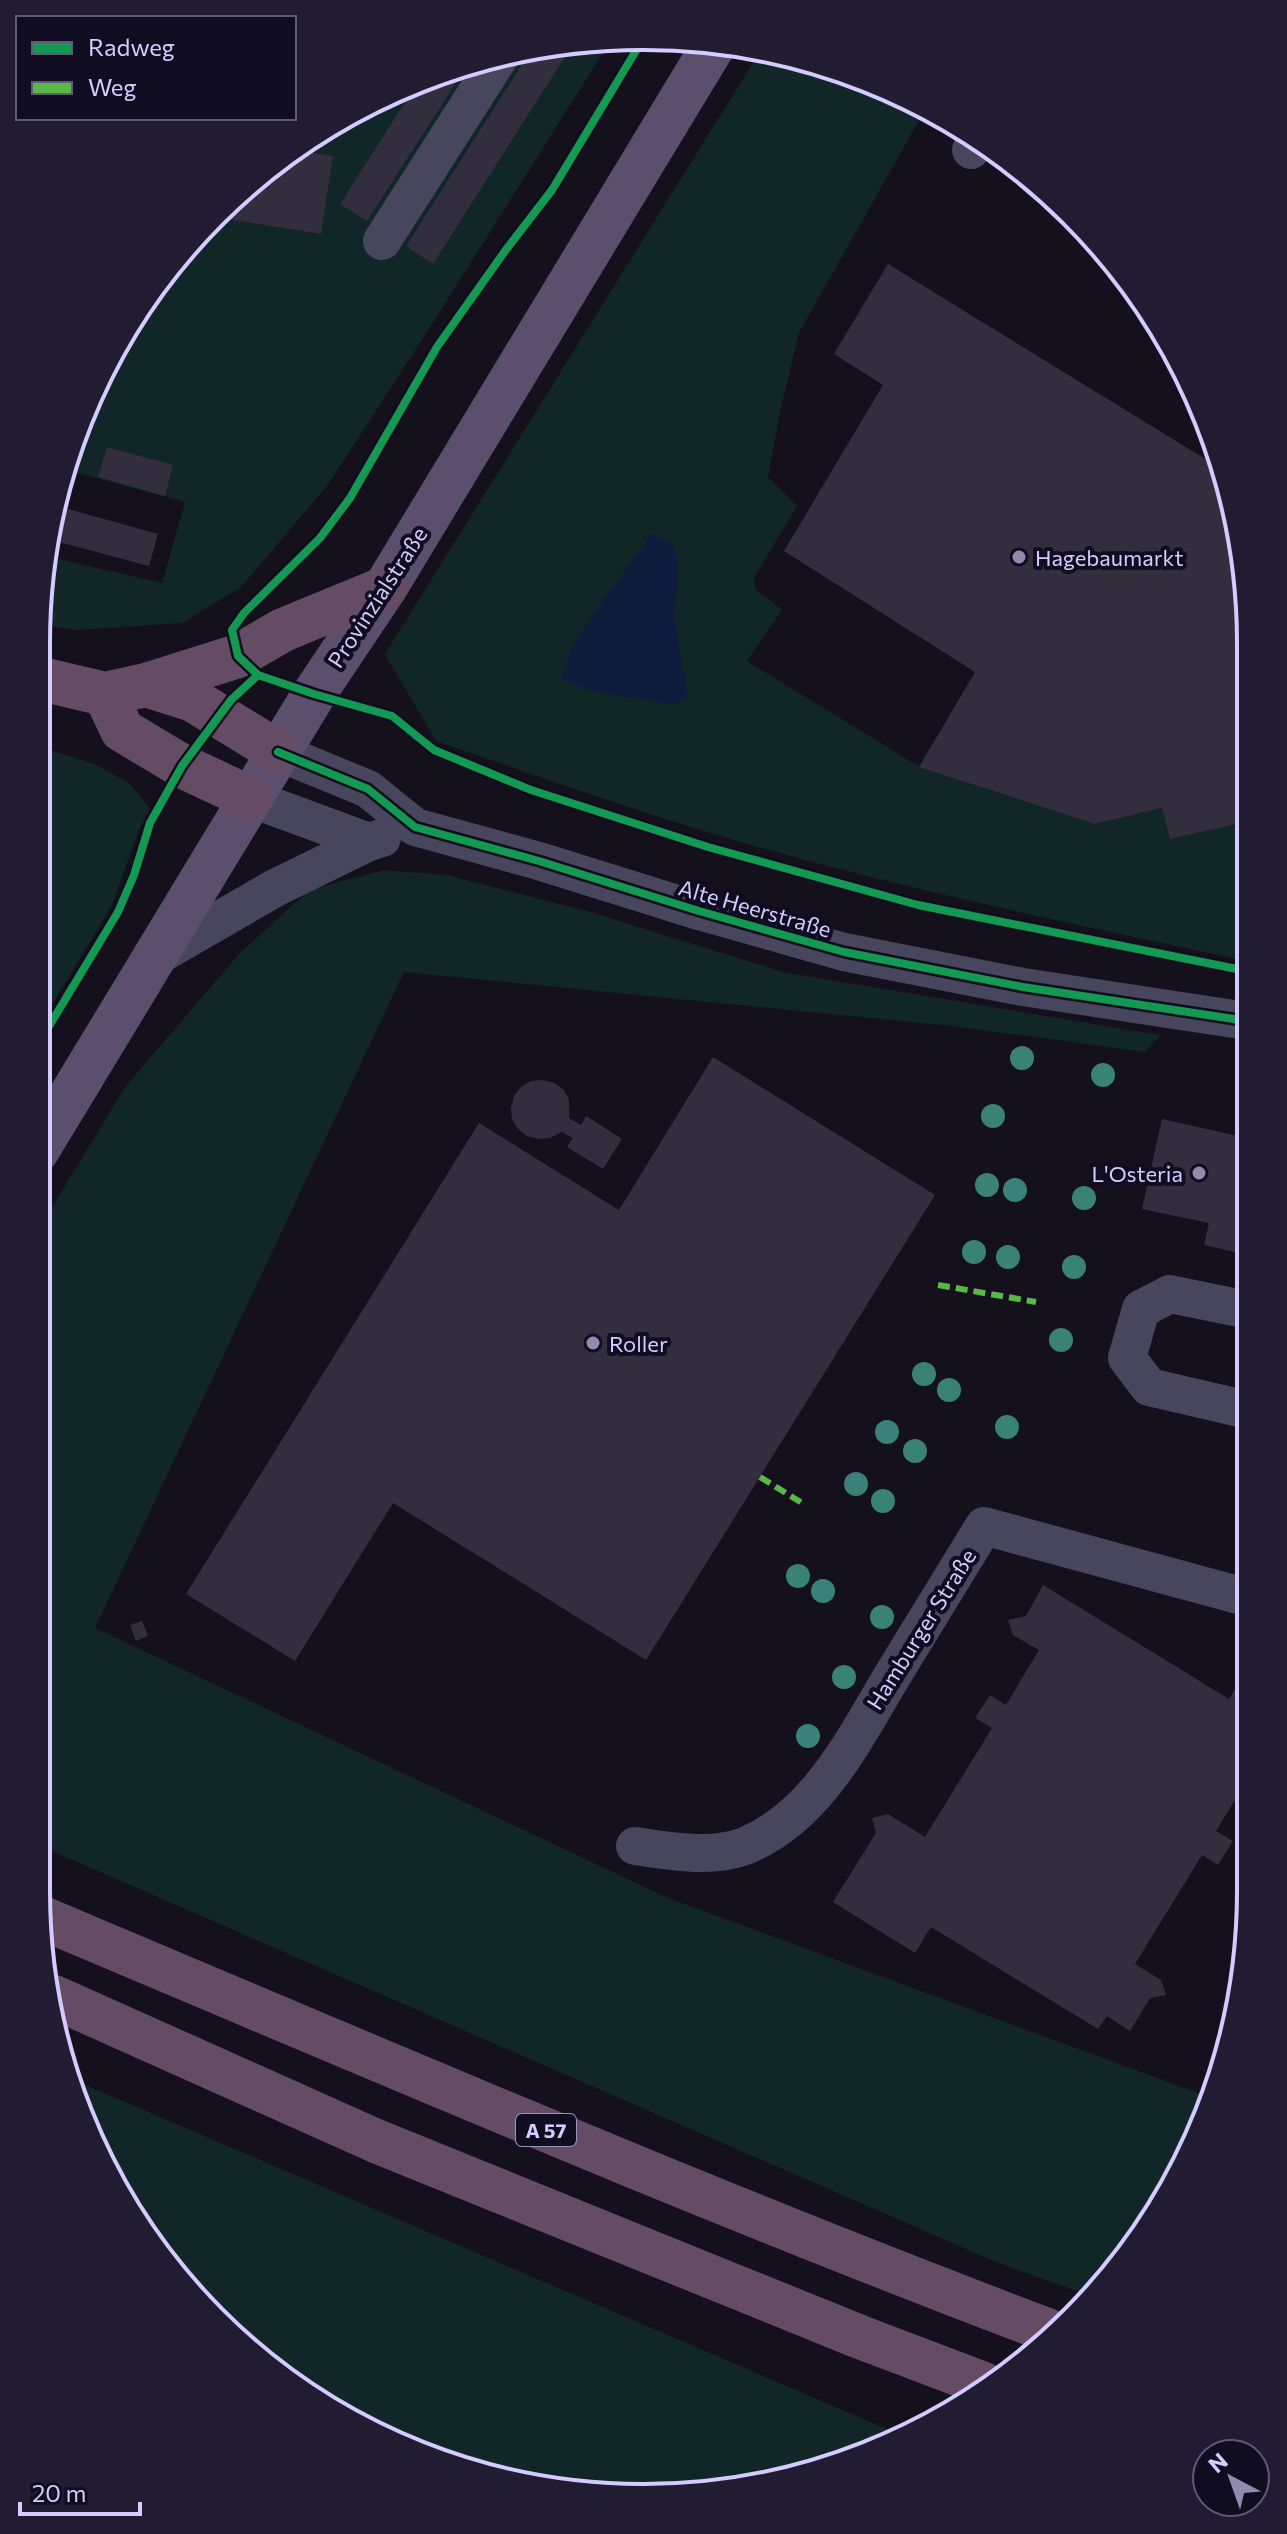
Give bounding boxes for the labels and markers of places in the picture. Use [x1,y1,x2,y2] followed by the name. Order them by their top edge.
[1035,544,1184,571] place label: Hagebaumarkt
[1010,548,1028,566] marker: Hagebaumarkt
[1092,1160,1183,1187] place label: L'Osteria
[1190,1164,1208,1182] marker: L'Osteria
[609,1330,668,1357] place label: Roller
[584,1334,602,1352] marker: Roller

